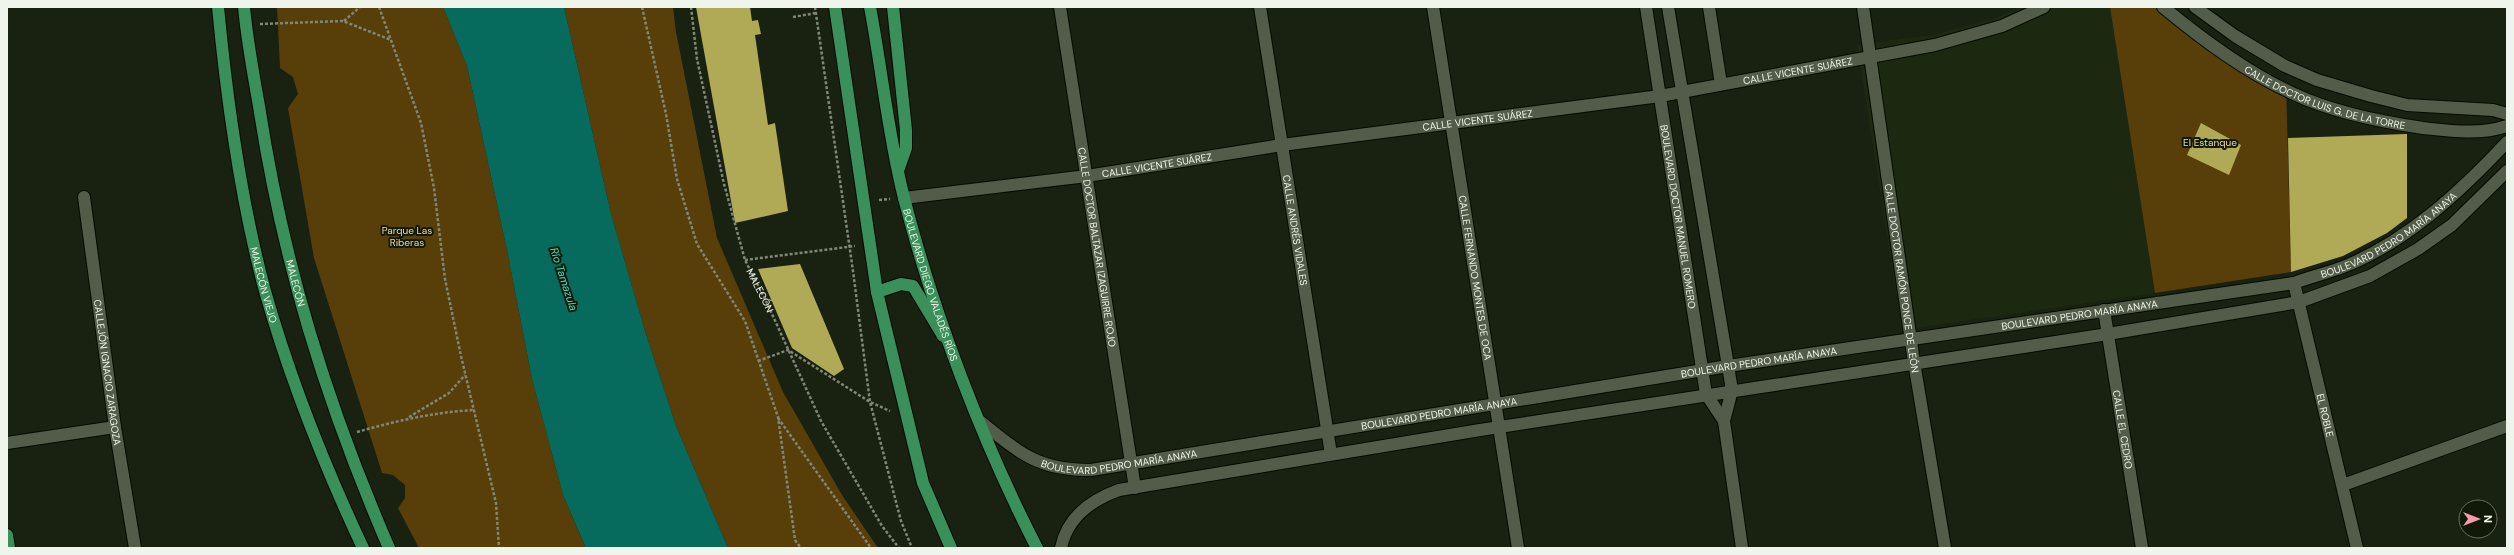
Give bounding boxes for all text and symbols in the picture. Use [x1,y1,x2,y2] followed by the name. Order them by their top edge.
[1742,54,1854,87] street label: CALLE VICENTE SUÁREZ
[2242,63,2407,132] street label: CALLE DOCTOR LUIS G. DE LA TORRE
[1422,107,1534,134] street label: CALLE VICENTE SUÁREZ
[1657,124,1699,310] street label: BOULEVARD DOCTOR MANUEL ROMERO
[2183,136,2237,149] park label: El Estanque
[1075,146,1119,348] street label: CALLE DOCTOR BALTAZAR IZAGUIRRE ROJO
[1101,150,1213,181] street label: CALLE VICENTE SUÁREZ
[1280,174,1310,287] street label: CALLE ANDRÉS VIDALES
[1881,183,1922,374] street label: CALLE DOCTOR RAMÓN PONCE DE LEÓN
[2319,189,2460,281] street label: BOULEVARD PEDRO MARÍA ANAYA
[1456,194,1494,361] street label: CALLE FERNANDO MONTES DE OCA
[900,207,961,363] street label: BOULEVARD DIEGO VALADÉS RÍOS
[382,224,432,249] park label: Parque Las Riberas
[547,245,581,313] water label: Río Tamazula
[247,246,280,325] street label: MALECÓN VIEJO
[283,258,308,308] street label: MALECÓN
[743,266,776,315] street label: MALECÓN
[2000,297,2159,333] street label: BOULEVARD PEDRO MARÍA ANAYA
[91,299,124,447] street label: CALLEJÓN IGNACIO ZARAGOZA
[1680,344,1838,381] street label: BOULEVARD PEDRO MARÍA ANAYA
[2110,389,2135,470] street label: CALLE EL CEDRO
[2314,392,2336,439] street label: EL ROBLE
[1360,395,1518,433] street label: BOULEVARD PEDRO MARÍA ANAYA
[1039,447,1199,477] street label: BOULEVARD PEDRO MARÍA ANAYA
[2458,499,2498,539] north arrow
[2481,515,2495,523] text: N

